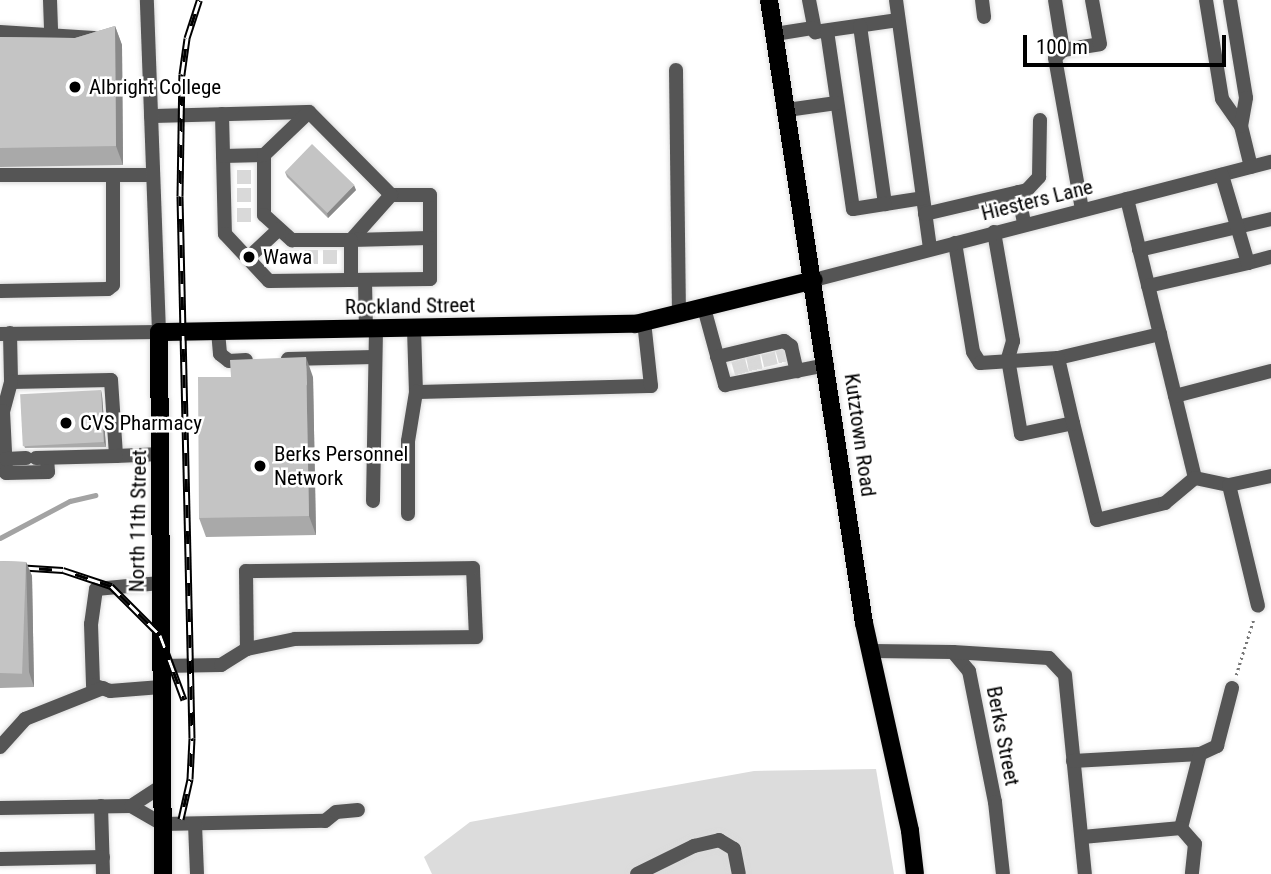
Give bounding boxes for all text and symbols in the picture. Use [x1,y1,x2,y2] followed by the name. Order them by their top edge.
[1026,21,1229,65] scale bar
[1036,35,1088,59] text: 100 m
[89,74,221,100] place label: Albright College
[67,79,83,95] marker: Albright College
[979,174,1095,226] street label: Hiesters Lane
[263,244,312,270] place label: Wawa
[241,249,257,265] marker: Wawa
[345,292,475,320] street label: Rockland Street
[839,372,881,498] street label: Kutztown Road
[80,410,202,436] place label: CVS Pharmacy
[58,415,74,431] marker: CVS Pharmacy
[274,441,408,491] place label: Berks Personnel Network
[124,449,152,593] street label: North 11th Street
[252,458,268,474] marker: Berks Personnel Network
[981,684,1025,788] street label: Berks Street

